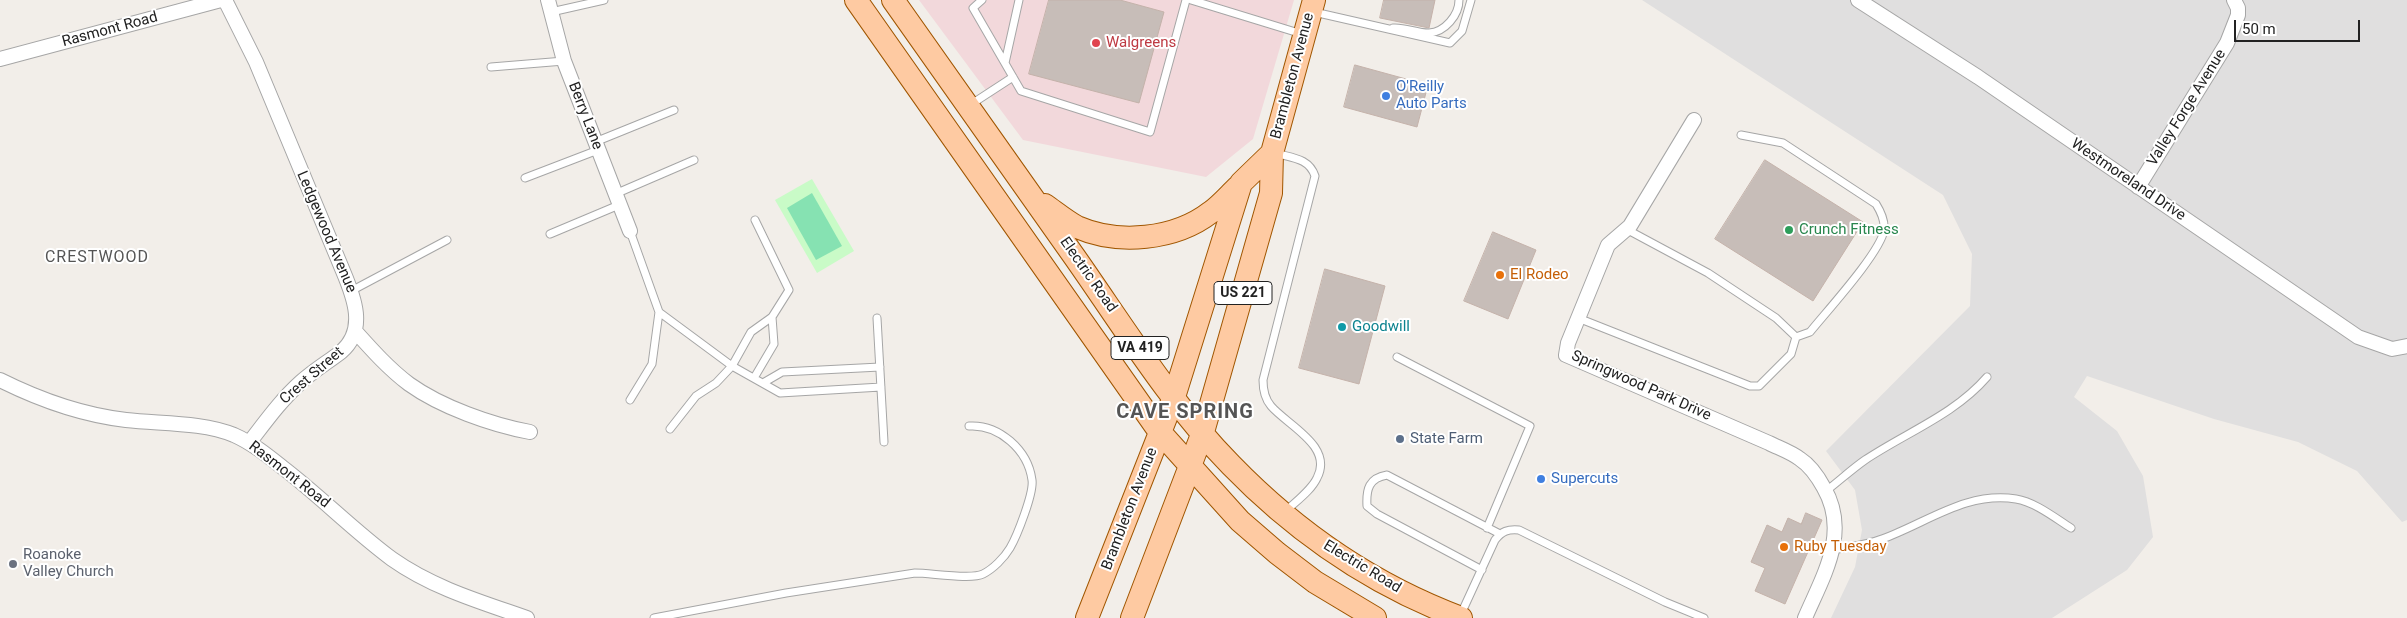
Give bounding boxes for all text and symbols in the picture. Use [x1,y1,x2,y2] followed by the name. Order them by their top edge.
[60,9,160,51] street label: Rasmont Road
[2237,10,2363,42] scale bar
[1268,11,1318,141] street label: Brambleton Avenue
[2242,20,2276,38] text: 50 m
[1106,34,1176,52] place label: Walgreens
[1090,37,1102,49] marker: Walgreens
[2144,46,2230,170] street label: Valley Forge Avenue
[1396,78,1467,113] place label: O'Reilly Auto Parts
[564,80,606,152] street label: Berry Lane
[1380,90,1392,102] marker: O'Reilly Auto Parts
[2067,135,2189,225] street label: Westmoreland Drive
[292,168,360,296] street label: Ledgewood Avenue
[1799,221,1899,239] place label: Crunch Fitness
[1783,224,1795,236] marker: Crunch Fitness
[1056,234,1120,316] street label: Electric Road
[44,248,150,268] district label: CRESTWOOD
[1510,266,1569,284] place label: El Rodeo
[1494,269,1506,281] marker: El Rodeo
[1214,282,1272,304] road number: US 221
[1352,318,1410,336] place label: Goodwill
[1336,321,1348,333] marker: Goodwill
[1111,336,1169,359] road number: VA 419
[276,343,348,409] street label: Crest Street
[1568,347,1714,425] street label: Springwood Park Drive
[1115,401,1255,425] district label: CAVE SPRING
[1410,430,1483,448] place label: State Farm
[1394,433,1406,445] marker: State Farm
[245,438,333,512] street label: Rasmont Road
[1098,445,1162,573] street label: Brambleton Avenue
[1551,470,1618,488] place label: Supercuts
[1535,473,1547,485] marker: Supercuts
[1320,537,1404,597] street label: Electric Road
[1794,538,1886,556] place label: Ruby Tuesday
[1778,541,1790,553] marker: Ruby Tuesday
[23,546,114,581] place label: Roanoke Valley Church
[7,558,19,570] marker: Roanoke Valley Church

